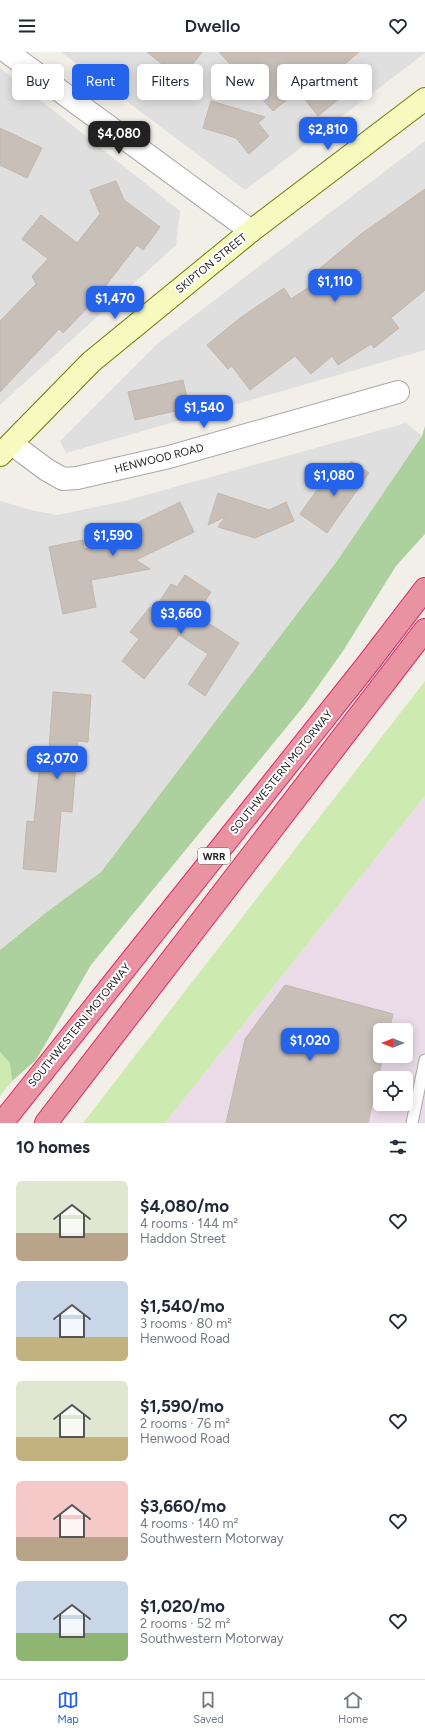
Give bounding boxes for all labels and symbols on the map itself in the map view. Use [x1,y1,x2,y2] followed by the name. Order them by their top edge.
[295,117,361,151] pin: $2,810
[86,121,152,155] pin: $4,080
[173,231,249,296] street label: SKIPTON STREET
[302,269,368,303] pin: $1,110
[82,286,148,320] pin: $1,470
[171,395,237,429] pin: $1,540
[113,441,206,476] street label: HENWOOD ROAD
[301,463,367,497] pin: $1,080
[80,523,146,557] pin: $1,590
[148,601,214,635] pin: $3,660
[227,708,336,837] street label: SOUTHWESTERN MOTORWAY
[24,746,90,780] pin: $2,070
[198,848,230,864] road number: WRR
[25,961,134,1090] street label: SOUTHWESTERN MOTORWAY
[373,1023,413,1063] north arrow
[277,1028,343,1062] pin: $1,020

